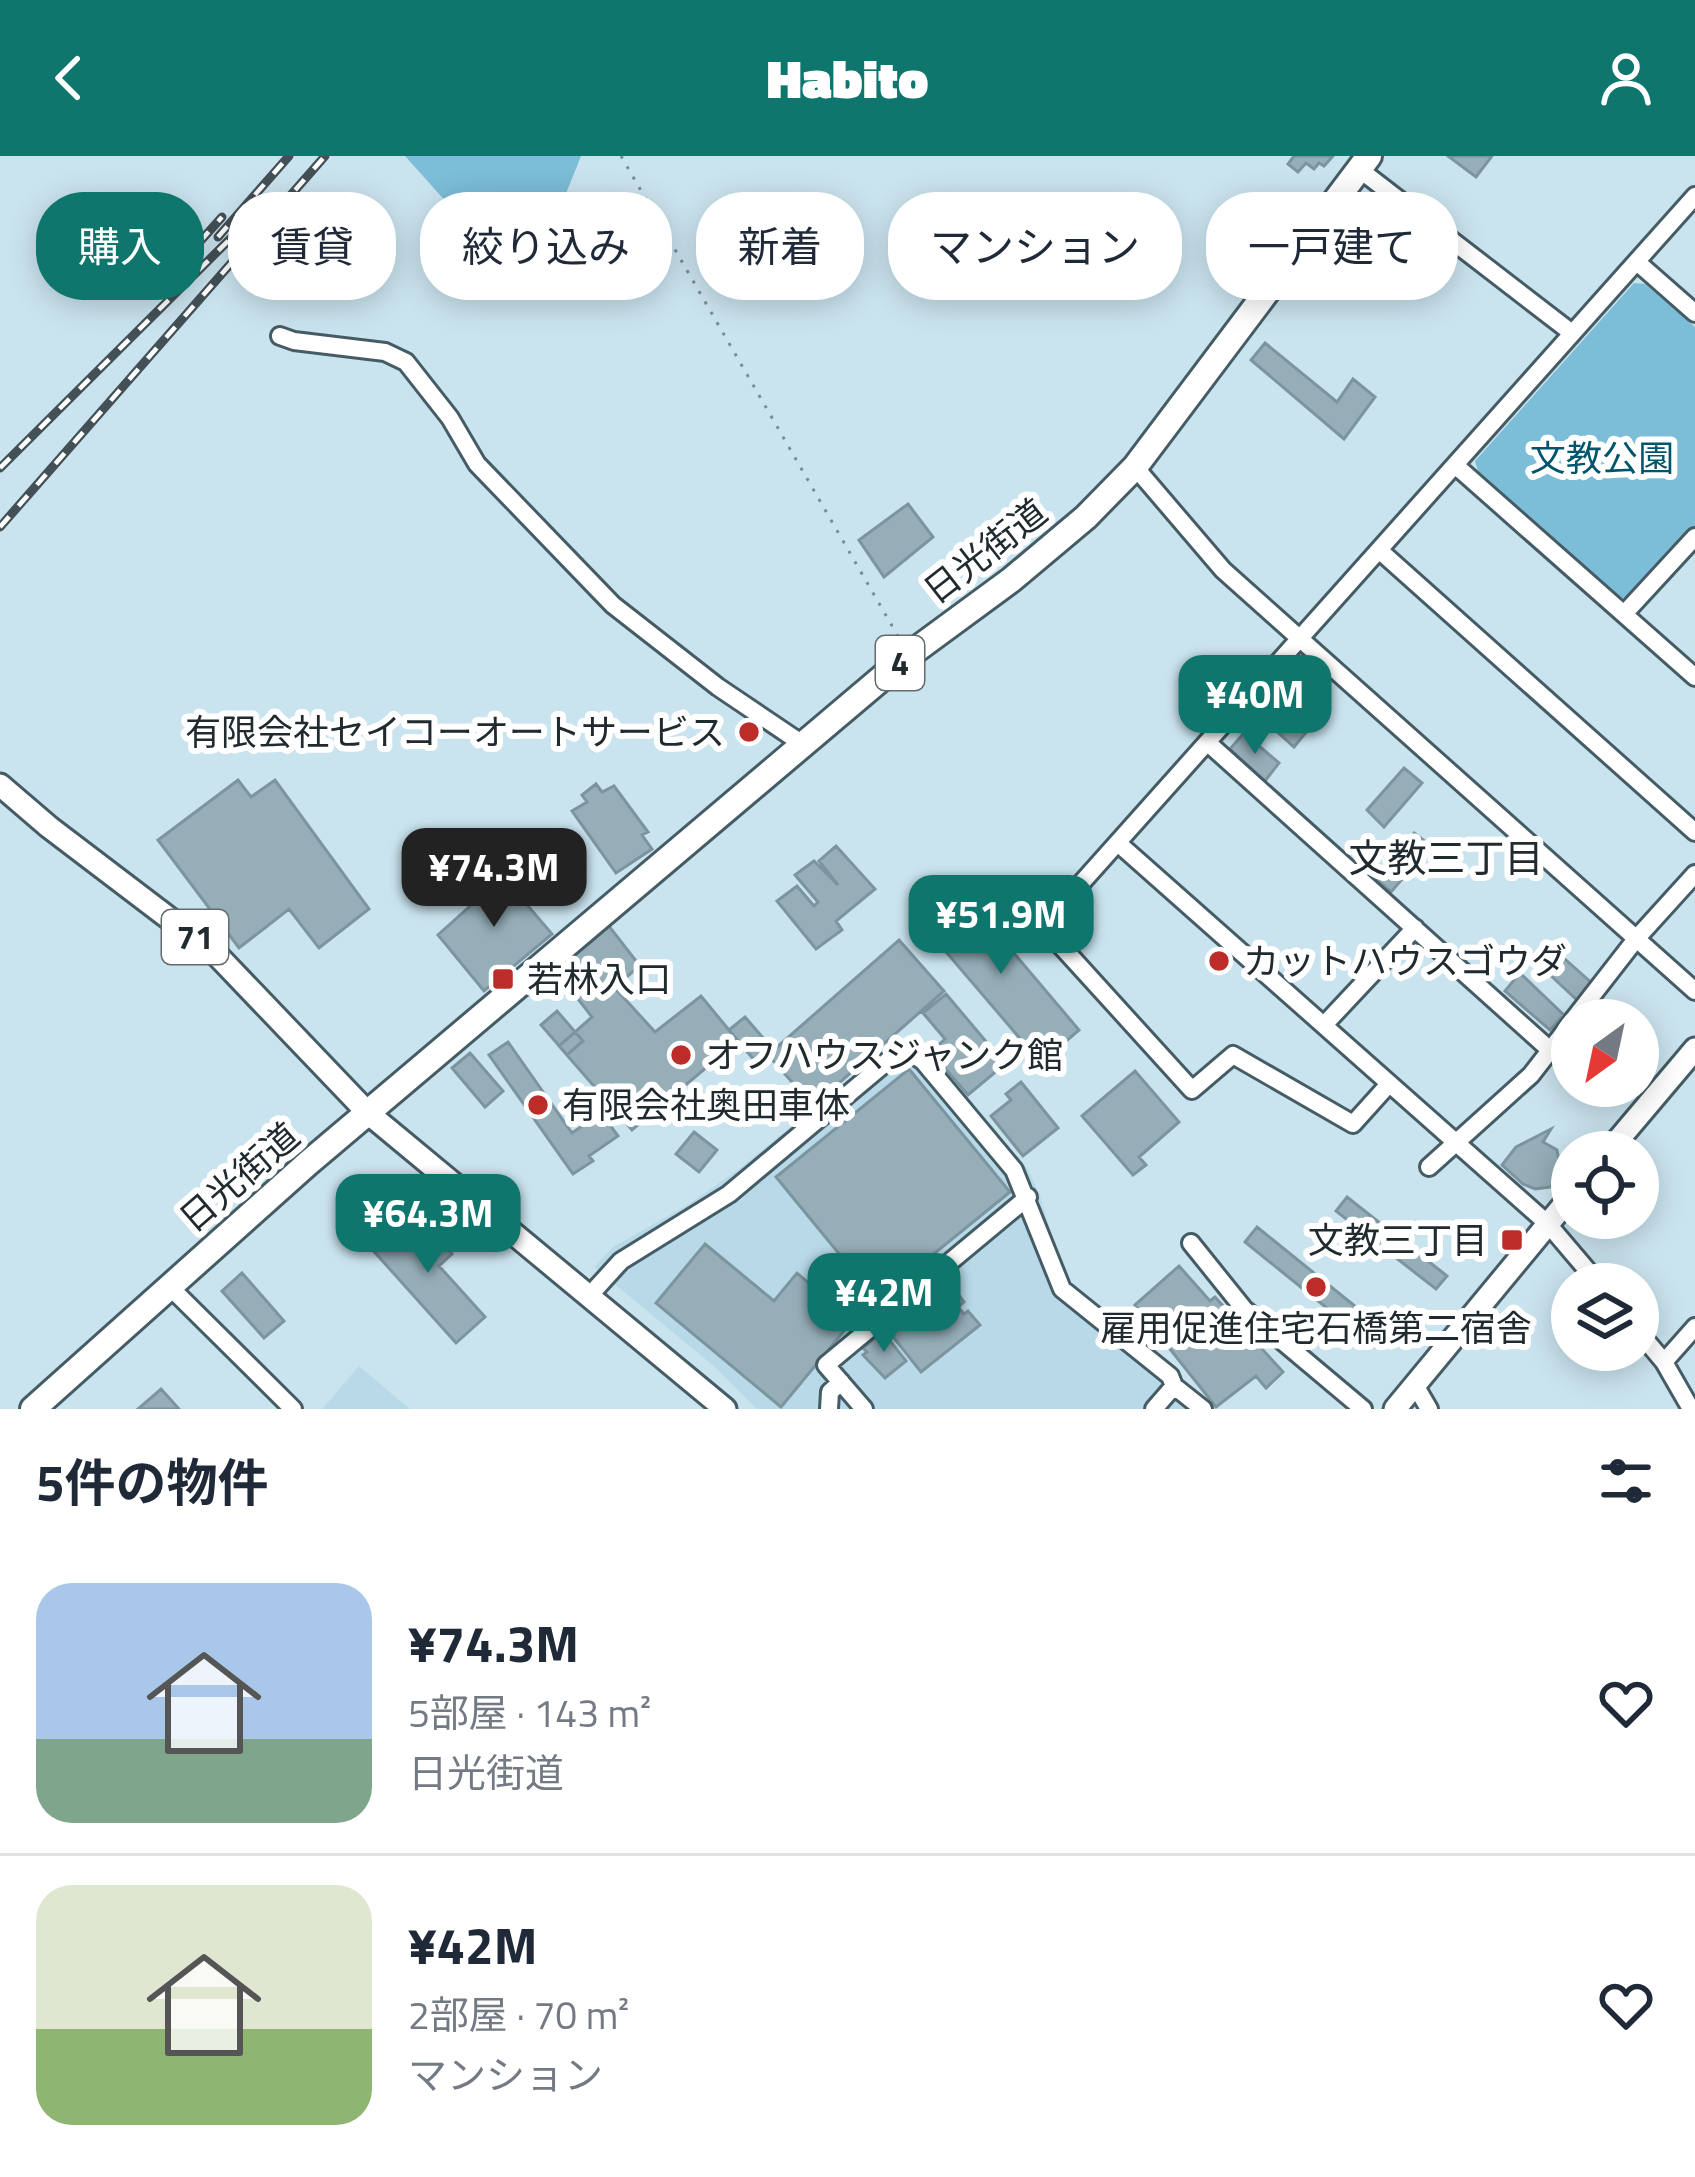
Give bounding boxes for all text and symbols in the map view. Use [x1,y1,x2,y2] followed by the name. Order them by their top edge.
[767,37,928,119] text: Habito
[36,45,102,111] icon: back
[1593,45,1659,111] icon: person
[36,192,204,300] chip: 購入
[228,192,396,300] chip: 賃貸
[420,192,672,300] chip: 絞り込み
[696,192,864,300] chip: 新着
[888,192,1182,300] chip: マンション
[1206,192,1458,300] chip: 一戸建て
[1530,430,1674,485] park label: 文教公園
[911,485,1058,617] street label: 日光街道
[876,636,924,690] road number: 4
[1184,655,1326,757] pin: ¥40M
[1206,664,1304,723] text: ¥40M
[185,704,725,759] place label: 有限会社セイコーオートサービス
[736,719,762,745] marker: 有限会社セイコーオートサービス
[396,828,592,930] pin: ¥74.3M
[1348,828,1544,887] district label: 文教三丁目
[429,837,559,896] text: ¥74.3M
[903,875,1099,977] pin: ¥51.9M
[936,884,1066,943] text: ¥51.9M
[162,910,228,964] road number: 71
[1243,933,1567,988] place label: カットハウスゴウダ
[1206,948,1232,974] marker: カットハウスゴウダ
[527,951,671,1006] place label: 若林入口
[490,966,516,992] marker: 若林入口
[1551,999,1659,1107] north arrow
[1551,999,1659,1371] map controls
[705,1027,1063,1082] place label: オフハウスジャンク館
[668,1042,694,1068] marker: オフハウスジャンク館
[562,1077,850,1132] place label: 有限会社奥田車体
[525,1092,551,1118] marker: 有限会社奥田車体
[166,1109,311,1245] street label: 日光街道
[1551,1131,1659,1239] button: locate
[330,1174,526,1276] pin: ¥64.3M
[363,1183,493,1242] text: ¥64.3M
[1308,1212,1488,1267] place label: 文教三丁目
[1499,1227,1525,1253] marker: 文教三丁目
[813,1253,955,1355] pin: ¥42M
[835,1262,933,1321] text: ¥42M
[1551,1263,1659,1371] button: layers
[1303,1274,1329,1300] marker: 雇用促進住宅石橋第二宿舎
[1100,1300,1532,1355] place label: 雇用促進住宅石橋第二宿舎
[36,1443,269,1521] text: 5件の物件
[1593,1448,1659,1514] icon: filters
[408,1604,579,1682] text: ¥74.3M
[132,1631,276,1775] icon: home
[1593,1670,1659,1736] icon: heart
[408,1683,651,1742] text: 5部屋 · 143 m²
[408,1743,564,1802] text: 日光街道
[408,1906,537,1984] text: ¥42M
[132,1933,276,2077] icon: home
[1593,1972,1659,2038] icon: heart
[408,1985,629,2044] text: 2部屋 · 70 m²
[408,2045,603,2104] text: マンション

